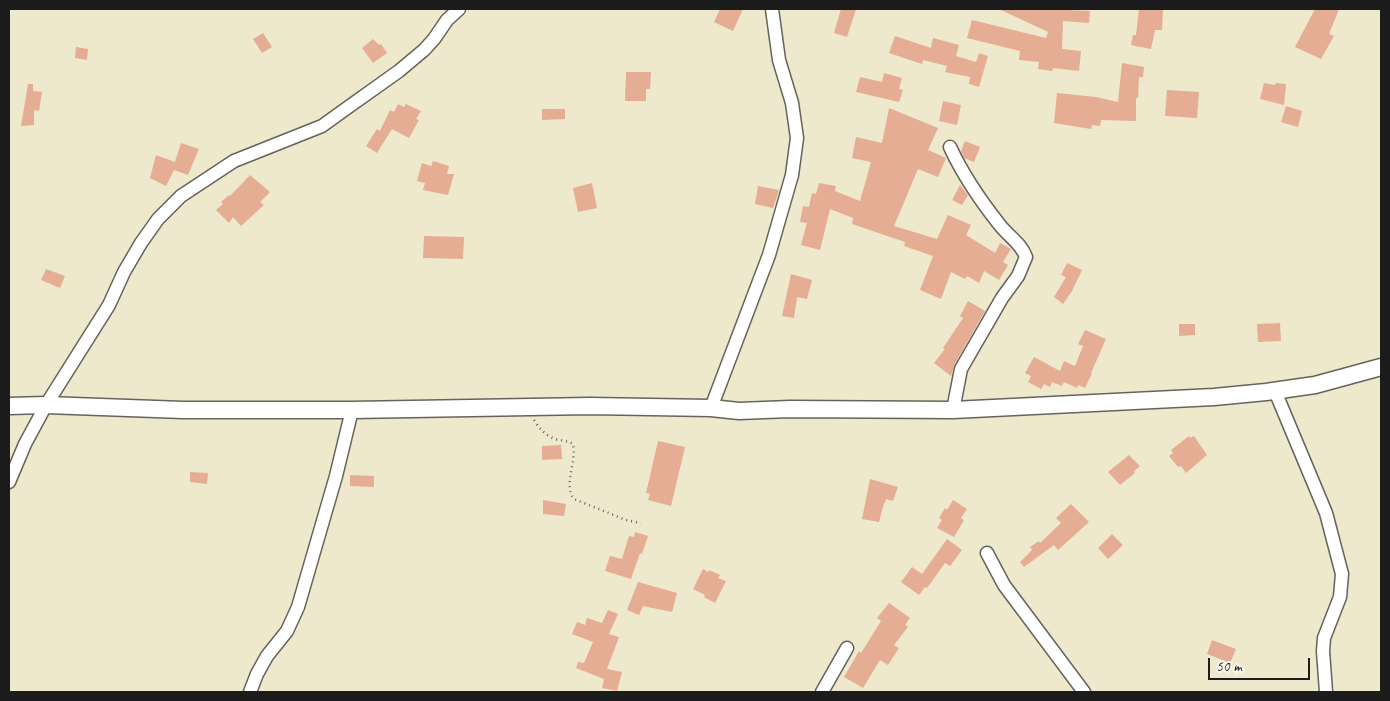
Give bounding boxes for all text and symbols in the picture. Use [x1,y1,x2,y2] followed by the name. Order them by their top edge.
[1210,648,1312,680] scale bar
[1216,657,1242,676] text: 50 m

